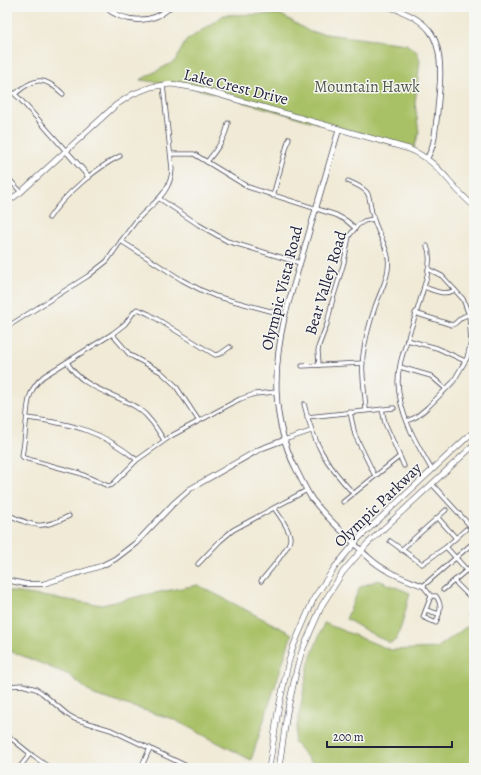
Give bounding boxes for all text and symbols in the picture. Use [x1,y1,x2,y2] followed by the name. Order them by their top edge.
[181,63,291,111] street label: Lake Crest Drive
[314,76,420,98] park label: Mountain Hawk
[256,223,308,353] street label: Olympic Vista Road
[300,228,352,338] street label: Bear Valley Road
[329,457,427,552] street label: Olympic Parkway
[327,723,452,749] scale bar
[333,729,364,745] text: 200 m

